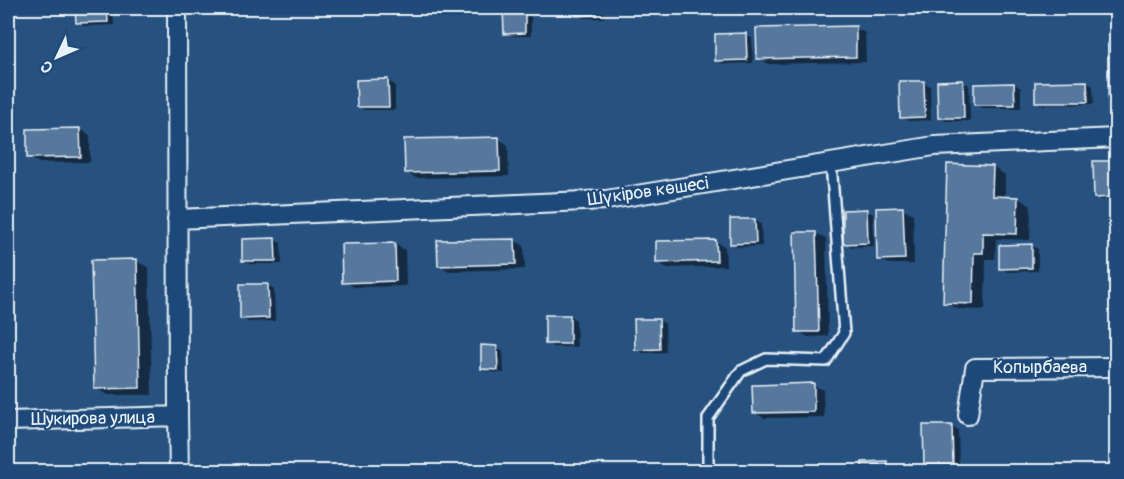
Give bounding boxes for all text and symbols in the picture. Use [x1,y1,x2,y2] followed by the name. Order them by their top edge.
[27,27,87,87] north arrow
[36,56,58,77] text: С
[586,172,710,211] street label: Шүкіров көшесі
[993,356,1087,379] street label: Копырбаева
[31,406,155,431] street label: Шукирова улица

